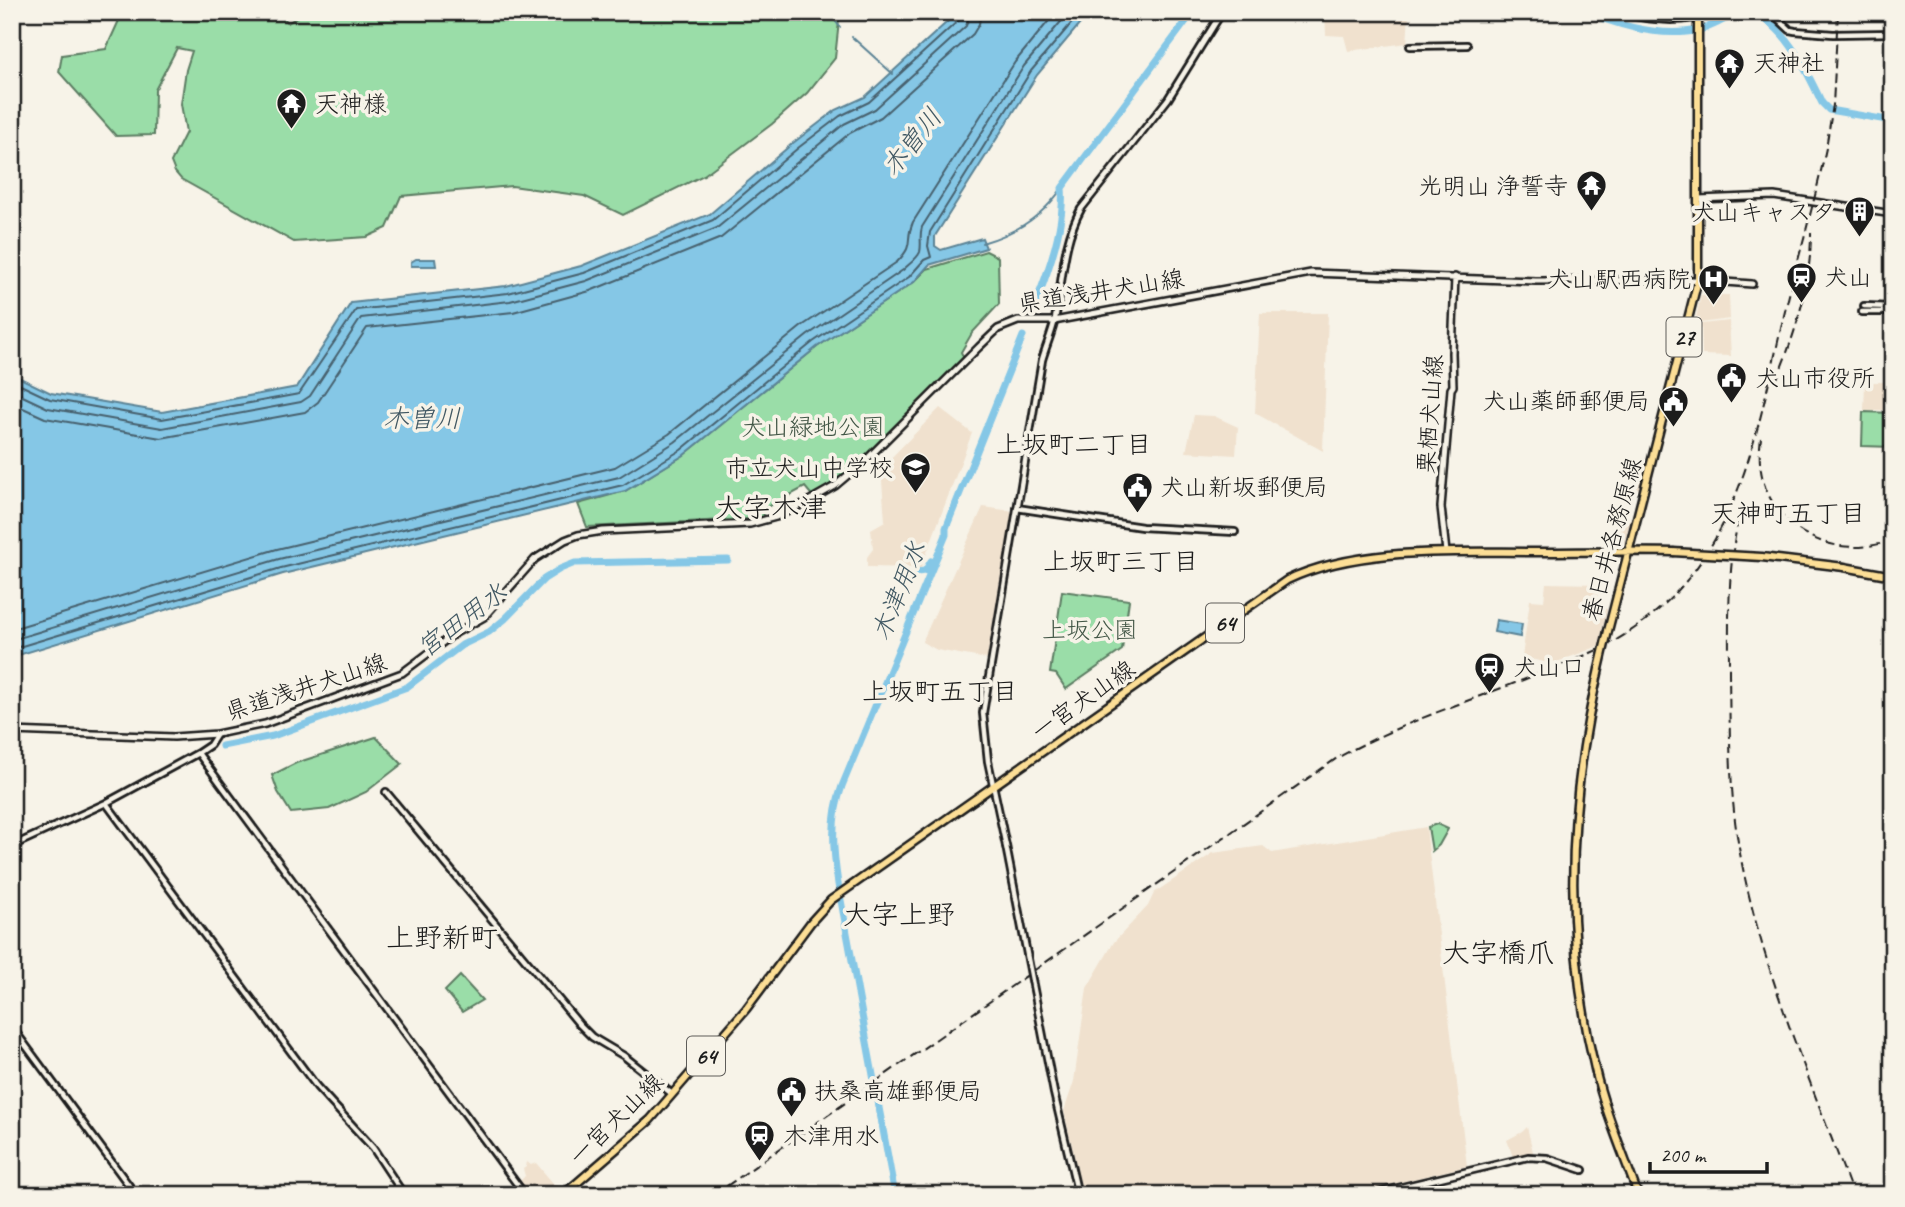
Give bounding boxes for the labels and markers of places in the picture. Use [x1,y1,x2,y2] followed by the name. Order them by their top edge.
[1713,46,1747,90] temple icon: 天神社
[1753,48,1825,78] place label: 天神社
[275,87,309,131] temple icon: 天神様
[315,89,387,119] place label: 天神様
[1574,169,1608,213] temple icon: 光明山 浄誓寺
[1418,171,1568,201] place label: 光明山 浄誓寺
[1842,195,1876,239] building icon: 犬山キャスタ
[1692,197,1836,227] place label: 犬山キャスタ
[1784,260,1818,304] station icon: 犬山
[1697,262,1731,306] hospital icon: 犬山駅西病院
[1824,262,1872,292] place label: 犬山
[1547,264,1691,294] place label: 犬山駅西病院
[1715,361,1749,405] public building icon: 犬山市役所
[1755,363,1875,393] place label: 犬山市役所
[1656,384,1690,428] public building icon: 犬山薬師郵便局
[1482,386,1650,416] place label: 犬山薬師郵便局
[899,451,933,495] school or university icon: 市立犬山中学校
[725,453,893,483] place label: 市立犬山中学校
[1120,470,1154,514] public building icon: 犬山新坂郵便局
[1160,472,1328,502] place label: 犬山新坂郵便局
[1473,650,1507,694] station icon: 犬山口
[1513,652,1585,682] place label: 犬山口
[774,1074,808,1118] public building icon: 扶桑高雄郵便局
[814,1076,982,1106] place label: 扶桑高雄郵便局
[743,1119,777,1163] station icon: 木津用水
[783,1121,879,1151] place label: 木津用水

